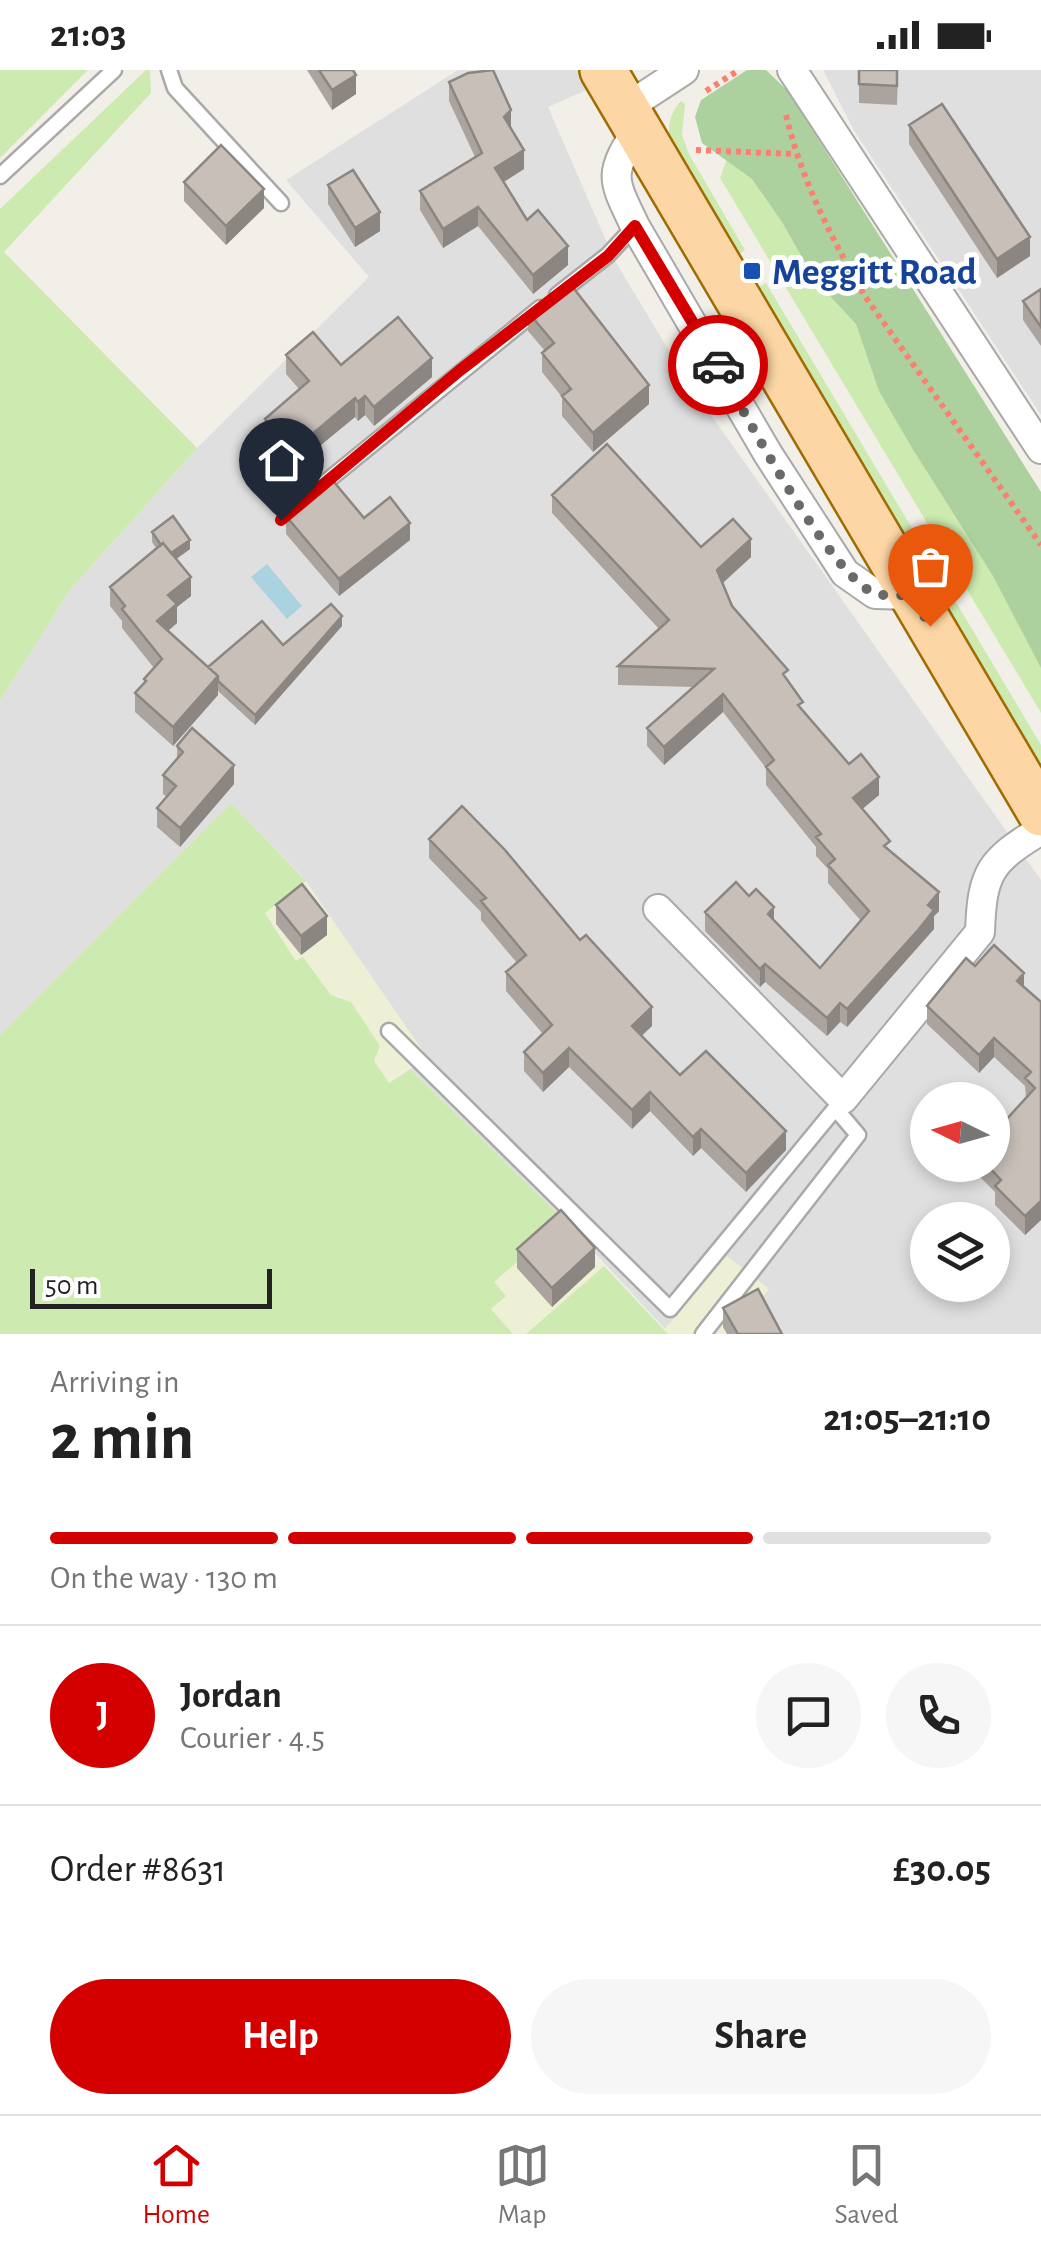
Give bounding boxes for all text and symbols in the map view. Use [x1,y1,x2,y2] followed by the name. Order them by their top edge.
[50,16,126,54] text: 21:03
[772,254,977,292] place label: Meggitt Road
[741,260,763,282] marker: Meggitt Road
[668,315,768,415] courier
[691,338,746,393] icon: car
[239,418,324,521] pin
[254,433,309,488] icon: home
[888,524,973,627] pin
[903,539,958,594] icon: bag
[910,1082,1010,1182] north arrow
[910,1082,1010,1302] map controls
[910,1202,1010,1302] button: layers
[30,1264,272,1308] scale bar
[45,1272,99,1300] text: 50 m
[50,1366,179,1398] text: Arriving in
[823,1400,991,1438] text: 21:05–21:10
[50,1406,194,1471] text: 2 min
[50,1562,278,1594] text: On the way · 130 m
[756,1663,861,1768] button: chat
[886,1663,991,1768] button: phone
[180,1677,282,1715] text: Jordan
[96,1696,109,1734] text: J
[180,1722,325,1754] text: Courier · 4.5
[50,1851,226,1889] text: Order #8631
[893,1851,991,1889] text: £30.05
[50,1979,511,2094] button: Help
[531,1979,991,2094] button: Share
[142,2138,210,2232] tab: Home
[495,2138,550,2232] tab: Map
[834,2138,899,2232] tab: Saved

